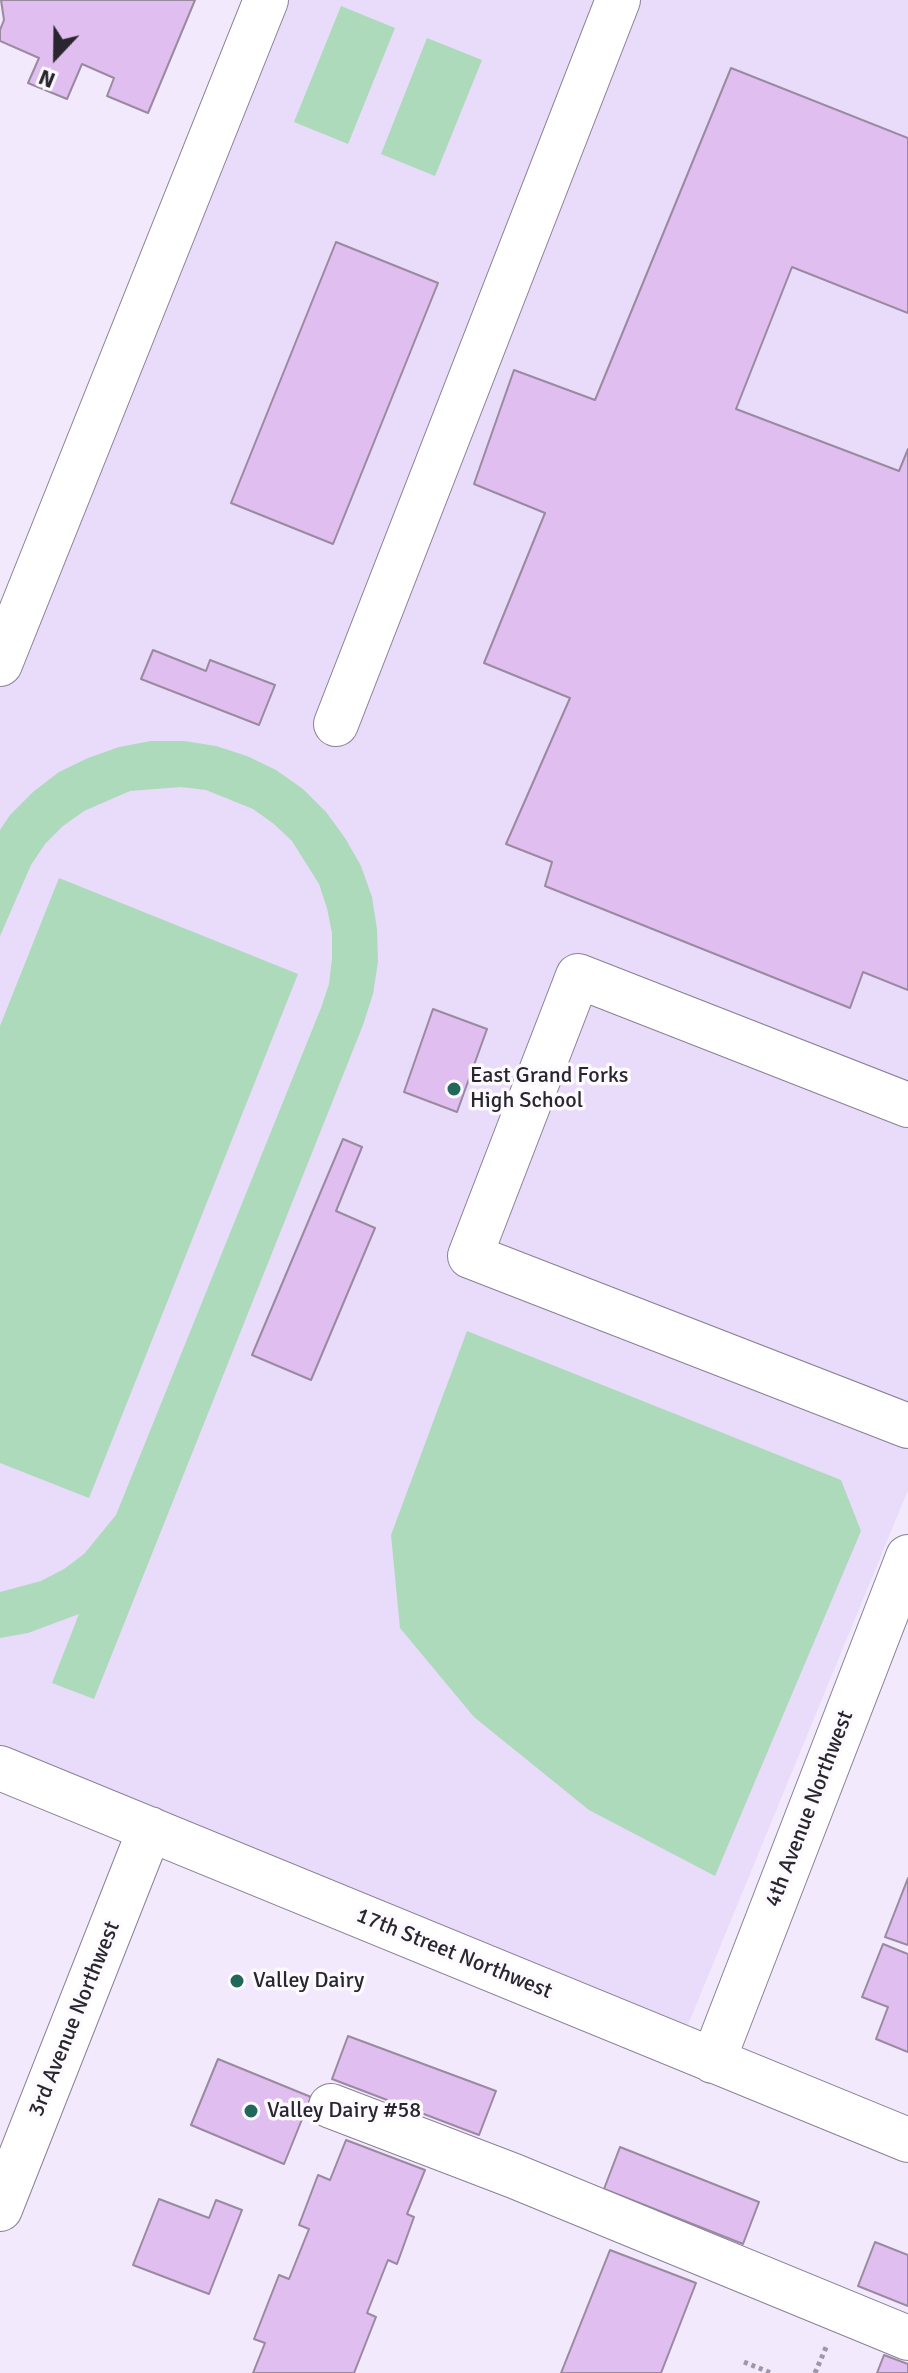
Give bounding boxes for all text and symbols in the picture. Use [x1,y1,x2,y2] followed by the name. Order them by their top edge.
[16,16,96,96] north arrow
[35,63,59,94] text: N
[470,1063,628,1114] place label: East Grand Forks High School
[445,1080,463,1098] marker: East Grand Forks High School
[760,1707,860,1911] street label: 4th Avenue Northwest
[352,1903,556,2005] street label: 17th Street Northwest
[24,1918,126,2120] street label: 3rd Avenue Northwest
[253,1968,364,1994] place label: Valley Dairy
[228,1972,246,1990] marker: Valley Dairy
[267,2098,421,2124] place label: Valley Dairy #58
[242,2102,260,2120] marker: Valley Dairy #58

